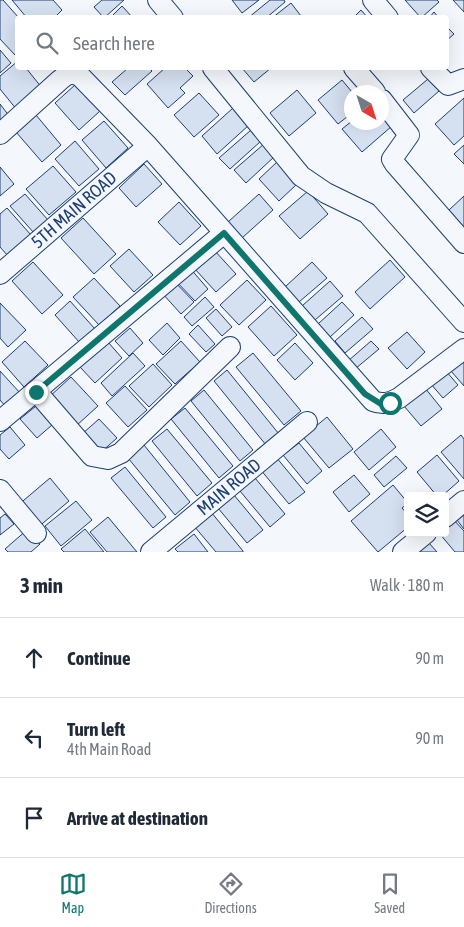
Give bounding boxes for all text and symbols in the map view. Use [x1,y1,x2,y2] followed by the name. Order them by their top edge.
[15,15,449,70] search box
[33,29,61,57] icon: search
[73,32,155,54] text: Search here
[344,85,389,130] north arrow
[27,167,121,252] street label: 5TH MAIN ROAD
[25,381,48,404] route end
[379,392,402,415] route start
[193,454,265,519] street label: MAIN ROAD
[404,492,449,537] map controls
[404,492,449,537] button: layers
[20,573,63,597] text: 3 min
[370,576,444,594] text: Walk · 180 m
[20,644,48,672] icon: ahead
[67,647,131,669] text: Continue
[415,649,444,667] text: 90 m
[67,718,125,740] text: Turn left
[20,724,48,752] icon: left
[415,729,444,747] text: 90 m
[67,740,151,758] text: 4th Main Road
[20,804,48,832] icon: arrive
[67,807,208,829] text: Arrive at destination
[59,870,87,916] tab: Map
[204,870,257,916] tab: Directions
[374,870,405,916] tab: Saved

